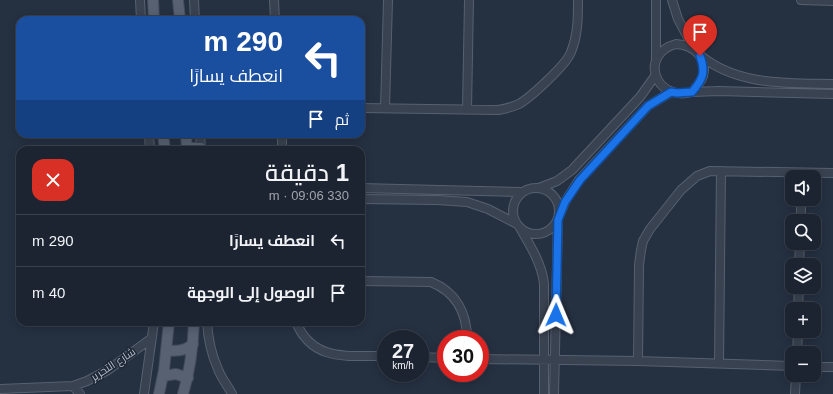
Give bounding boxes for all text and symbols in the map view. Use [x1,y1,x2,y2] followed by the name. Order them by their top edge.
[683,15,717,56] pin
[689,21,711,43] icon: arrive
[204,26,283,57] text: 290 m
[297,32,349,84] icon: left
[189,66,283,86] text: انعطف يسارًا
[305,108,327,130] icon: arrive
[335,111,349,128] text: ثم
[32,159,74,201] button: close
[265,159,349,186] text: 1 دقيقة
[785,170,821,382] map controls
[785,170,821,206] button: sound
[269,188,349,203] text: 330 m · 09:06
[785,214,821,250] button: search
[327,230,349,252] icon: left
[32,232,74,249] text: 290 m
[229,232,315,249] text: انعطف يسارًا
[785,258,821,294] button: layers
[327,282,349,304] icon: arrive
[32,284,65,301] text: 40 m
[187,284,315,301] text: الوصول إلى الوجهة
[535,294,577,336] position arrow
[785,302,821,338] button: +
[437,330,489,382] speed limit sign: 30
[392,340,414,362] text: 27
[88,345,139,385] street label: شارع التحرير
[785,346,821,382] button: −
[392,360,414,371] text: km/h

